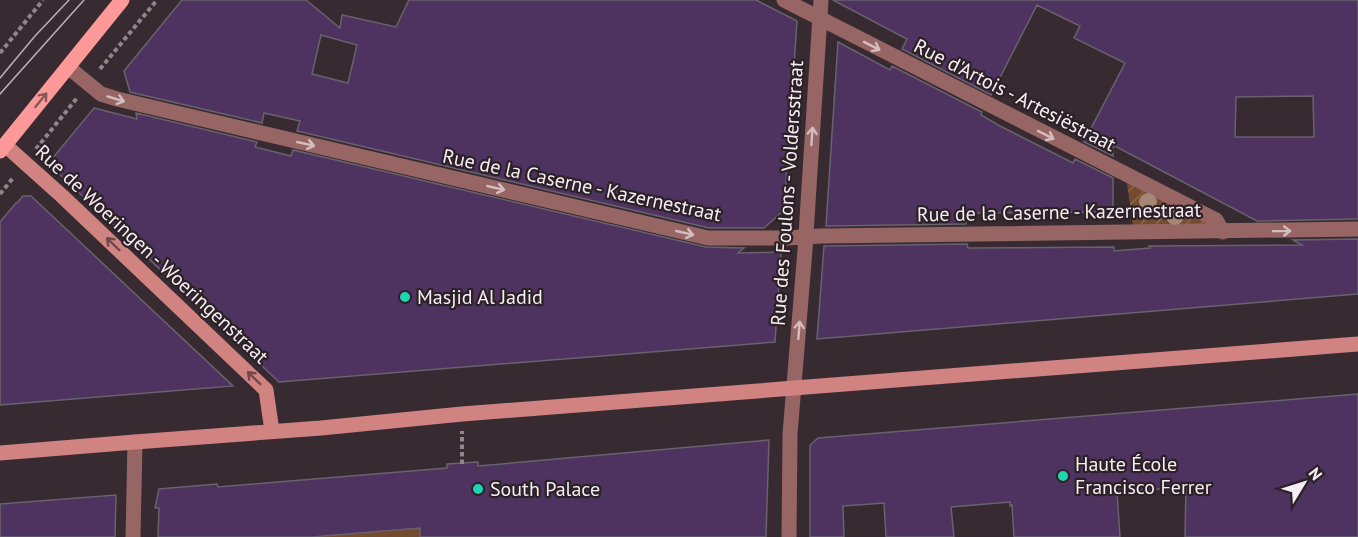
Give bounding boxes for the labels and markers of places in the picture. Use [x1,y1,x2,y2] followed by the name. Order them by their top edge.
[417,284,543,310] place label: Masjid Al Jadid
[398,290,412,304] marker: Masjid Al Jadid
[1075,451,1212,500] place label: Haute École Francisco Ferrer
[1056,469,1070,483] marker: Haute École Francisco Ferrer
[490,476,600,502] place label: South Palace
[471,482,485,496] marker: South Palace

